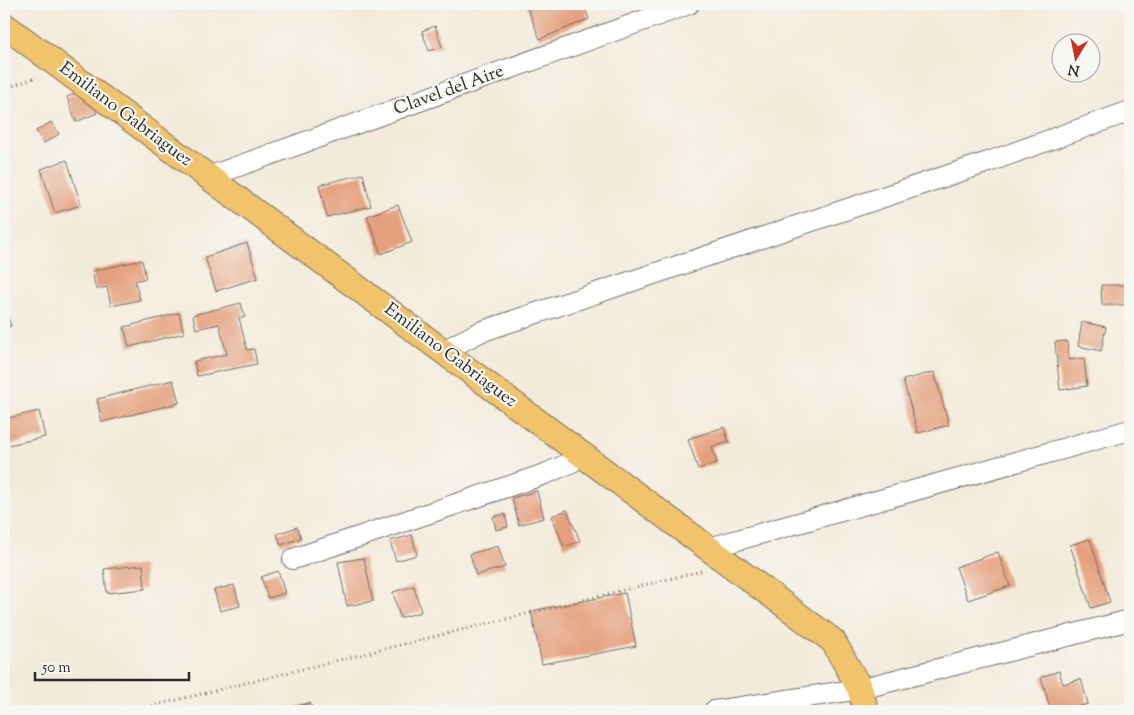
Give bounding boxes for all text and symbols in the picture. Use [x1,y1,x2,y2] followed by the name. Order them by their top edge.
[1052,32,1102,82] north arrow
[53,56,197,174] street label: Emiliano Gabriaguez
[1067,58,1081,80] text: N
[390,59,508,123] street label: Clavel del Aire
[378,297,522,415] street label: Emiliano Gabriaguez
[35,650,189,682] scale bar
[41,658,71,679] text: 50 m

